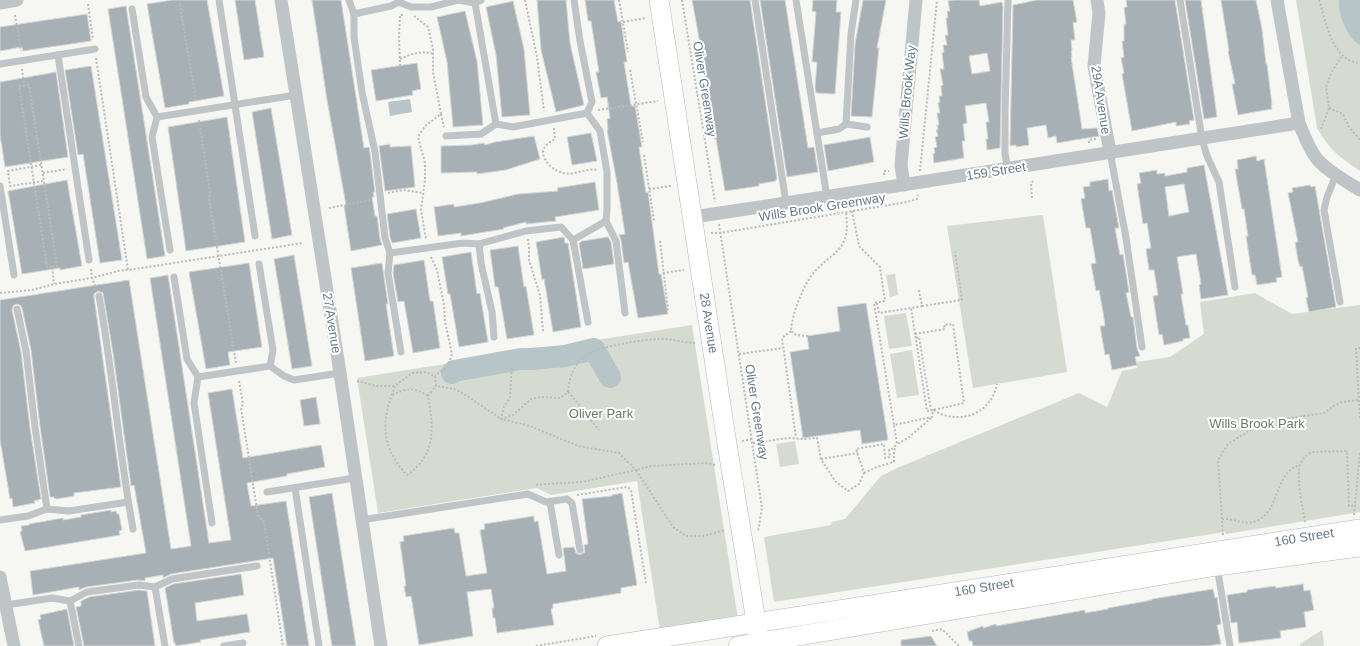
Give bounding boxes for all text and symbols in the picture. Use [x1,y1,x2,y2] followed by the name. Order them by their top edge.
[690,40,720,138] street label: Oliver Greenway
[895,44,919,140] street label: Wills Brook Way
[1088,65,1114,135] street label: 29A Avenue
[965,159,1027,183] street label: 159 Street
[758,190,887,224] street label: Wills Brook Greenway
[320,292,344,354] street label: 27 Avenue
[697,292,721,354] street label: 28 Avenue
[742,363,772,461] street label: Oliver Greenway
[569,406,634,421] park label: Oliver Park
[1209,416,1305,431] park label: Wills Brook Park
[1273,525,1335,549] street label: 160 Street
[953,575,1015,599] street label: 160 Street

